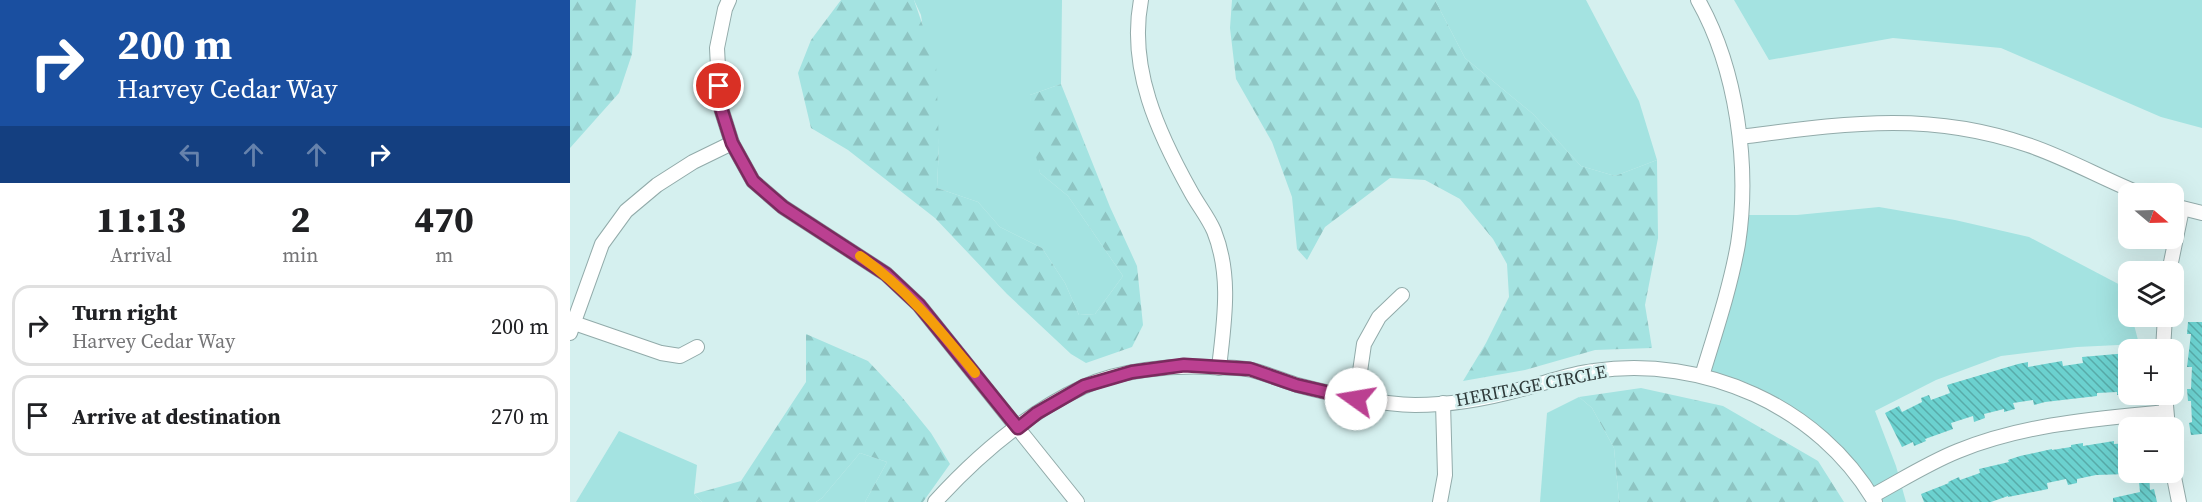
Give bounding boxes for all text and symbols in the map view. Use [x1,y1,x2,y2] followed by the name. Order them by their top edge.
[117,15,232,73] text: 200 m
[18,24,96,102] icon: right
[693,60,744,111] pin
[702,69,735,102] icon: arrive
[117,70,337,107] text: Harvey Cedar Way
[174,138,207,171] icon: left
[237,138,270,171] icon: ahead
[300,138,333,171] icon: ahead
[363,138,396,171] icon: right
[2118,183,2184,249] north arrow
[2118,183,2184,483] map controls
[96,195,186,244] text: 11:13
[290,195,310,244] text: 2
[414,195,474,244] text: 470
[110,241,172,269] text: Arrival
[282,241,318,269] text: min
[435,241,453,269] text: m
[2118,261,2184,327] button: layers
[72,297,177,327] text: Turn right
[21,309,54,342] icon: right
[491,311,549,341] text: 200 m
[72,327,235,355] text: Harvey Cedar Way
[2118,339,2184,405] button: +
[1453,359,1609,412] street label: HERITAGE CIRCLE
[1324,367,1388,431] position arrow
[21,399,54,432] icon: arrive
[72,401,281,431] text: Arrive at destination
[491,401,549,431] text: 270 m
[2118,417,2184,483] button: −

